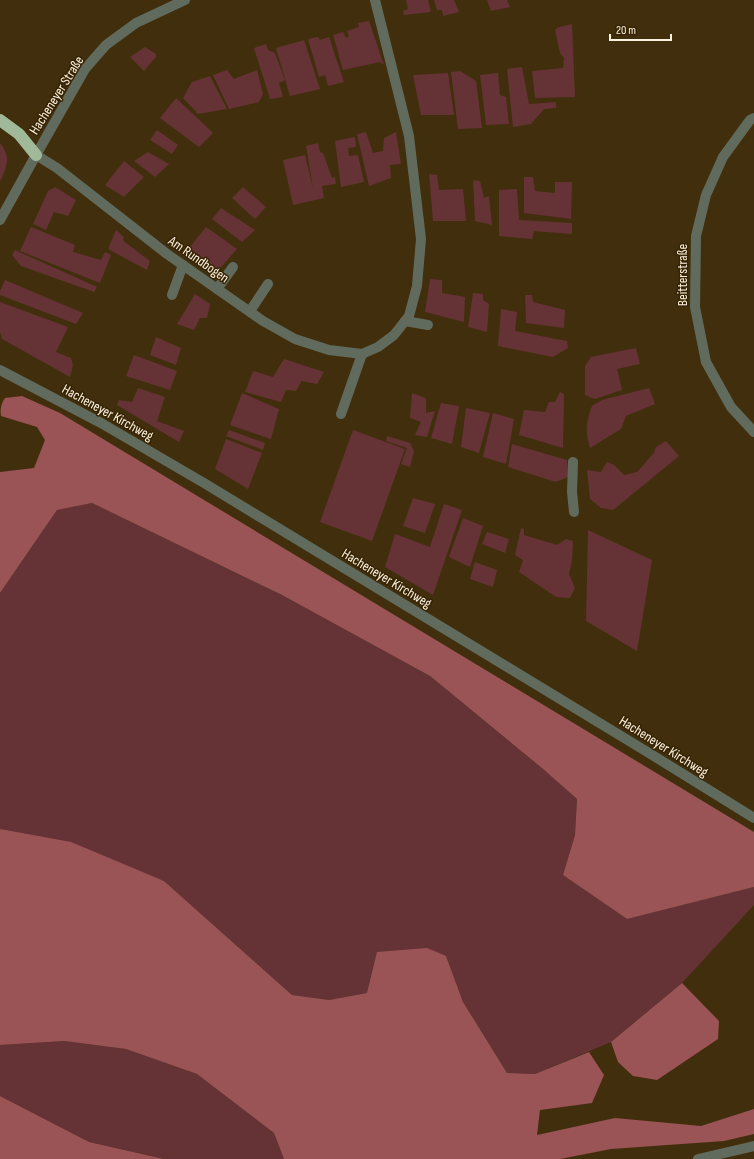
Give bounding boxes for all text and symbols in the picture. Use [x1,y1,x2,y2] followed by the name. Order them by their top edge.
[610,16,671,42] scale bar
[616,23,636,38] text: 20 m
[26,53,87,138] street label: Hacheneyer Straße
[164,232,232,287] street label: Am Rundbogen
[674,244,691,306] street label: Beitterstraße
[59,380,157,445] street label: Hacheneyer Kirchweg
[339,545,435,612] street label: Hacheneyer Kirchweg
[616,712,712,781] street label: Hacheneyer Kirchweg

